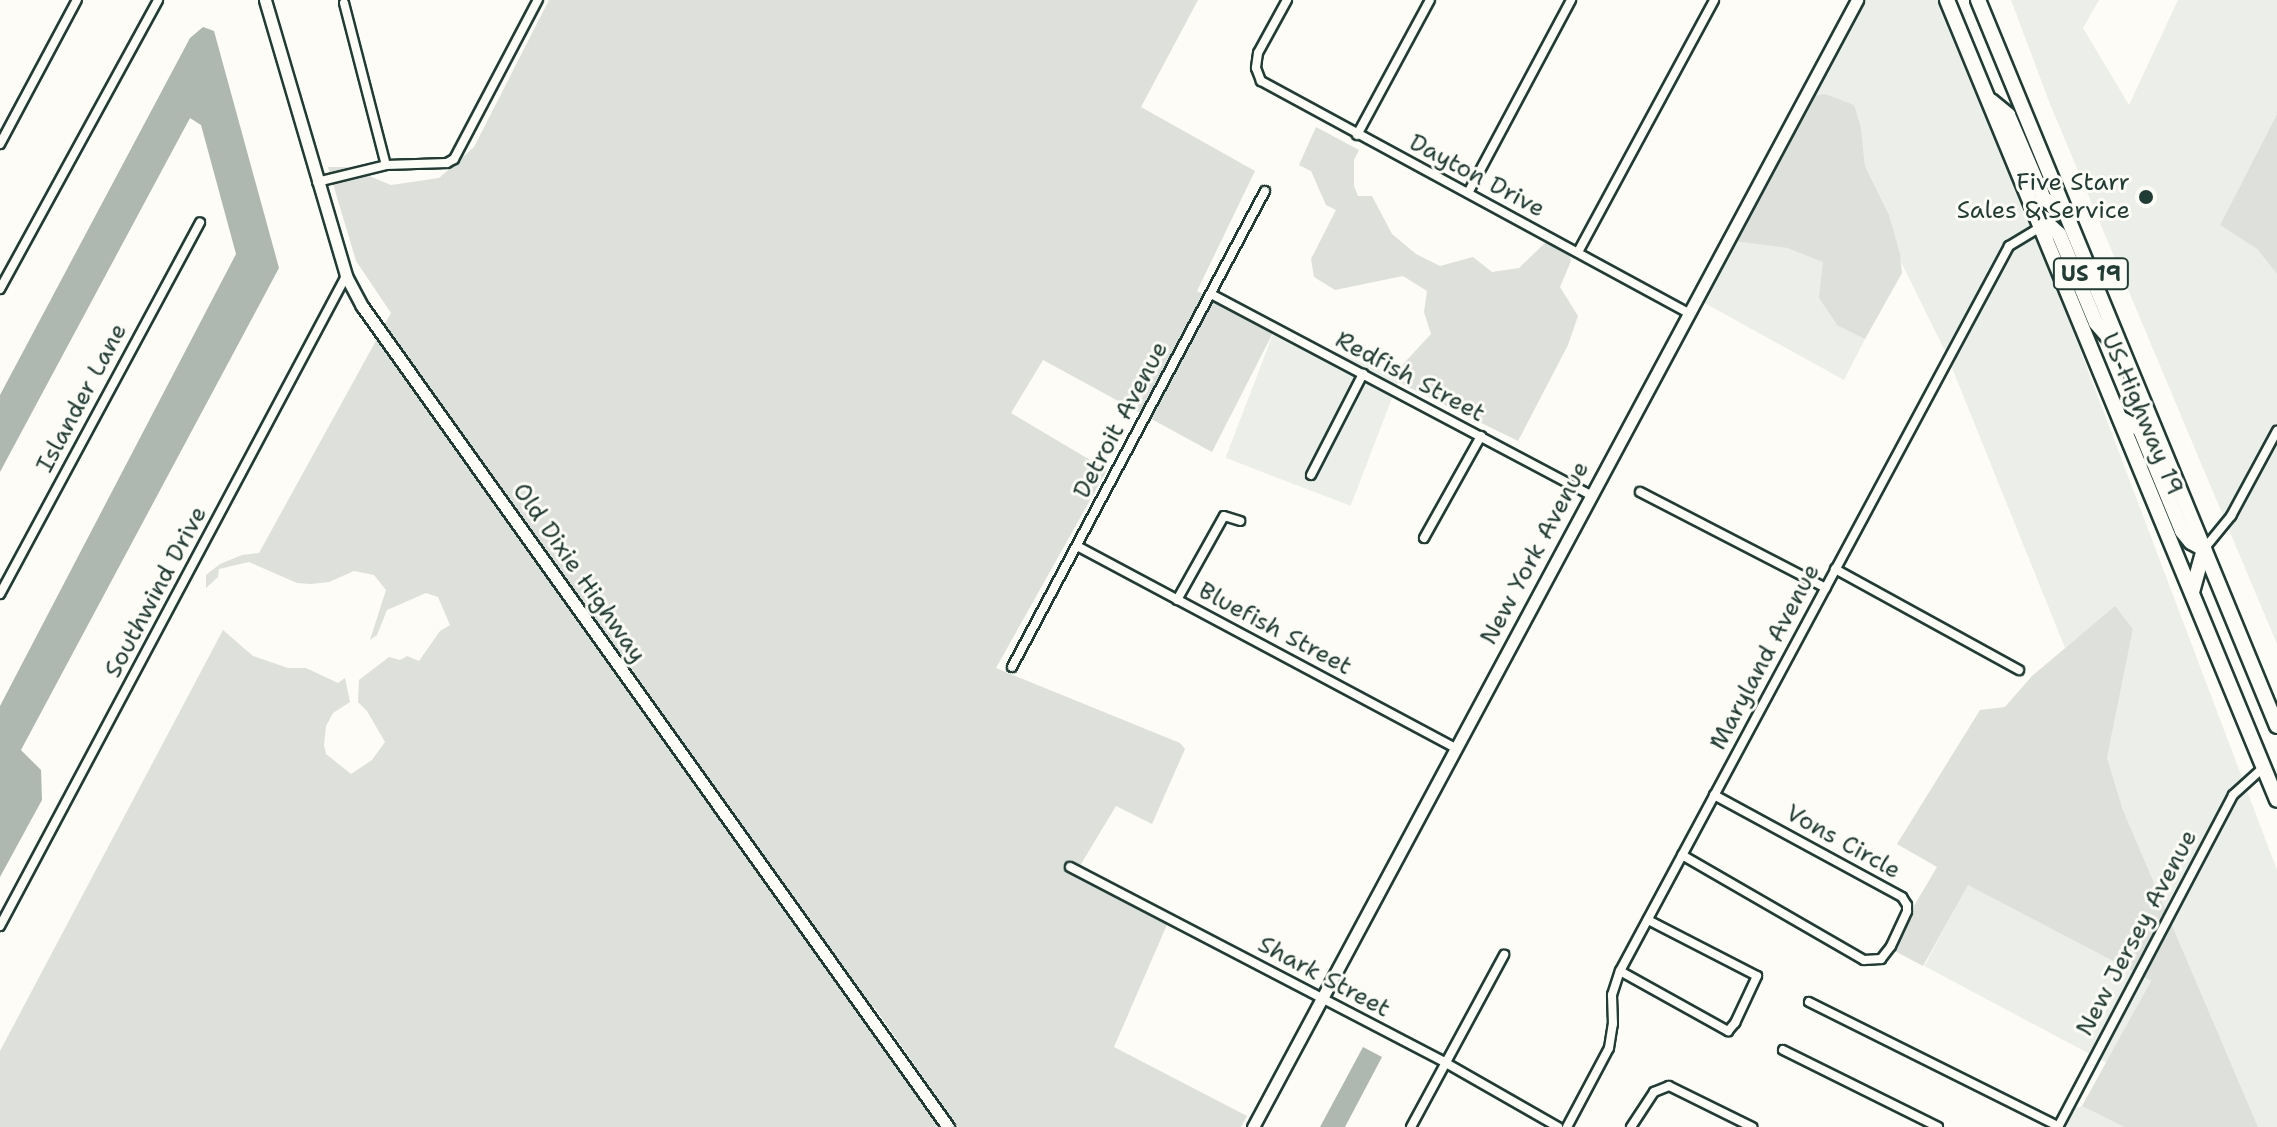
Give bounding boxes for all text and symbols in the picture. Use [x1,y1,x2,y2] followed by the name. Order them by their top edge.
[1404,128,1550,224] street label: Dayton Drive
[1957,169,2130,225] place label: Five Starr Sales & Service
[2137,188,2155,206] marker: Five Starr Sales & Service
[2051,256,2131,292] road number: US 19
[31,319,133,477] street label: Islander Lane
[1330,326,1490,428] street label: Redfish Street
[2095,329,2189,499] street label: US Highway 19
[1068,337,1174,503] street label: Detroit Avenue
[1474,456,1596,650] street label: New York Avenue
[506,478,652,668] street label: Old Dixie Highway
[99,501,213,683] street label: Southwind Drive
[1704,559,1826,755] street label: Maryland Avenue
[1193,577,1357,681] street label: Bluefish Street
[1781,799,1905,885] street label: Vons Circle
[2070,825,2204,1041] street label: New Jersey Avenue
[1253,930,1395,1024] street label: Shark Street

